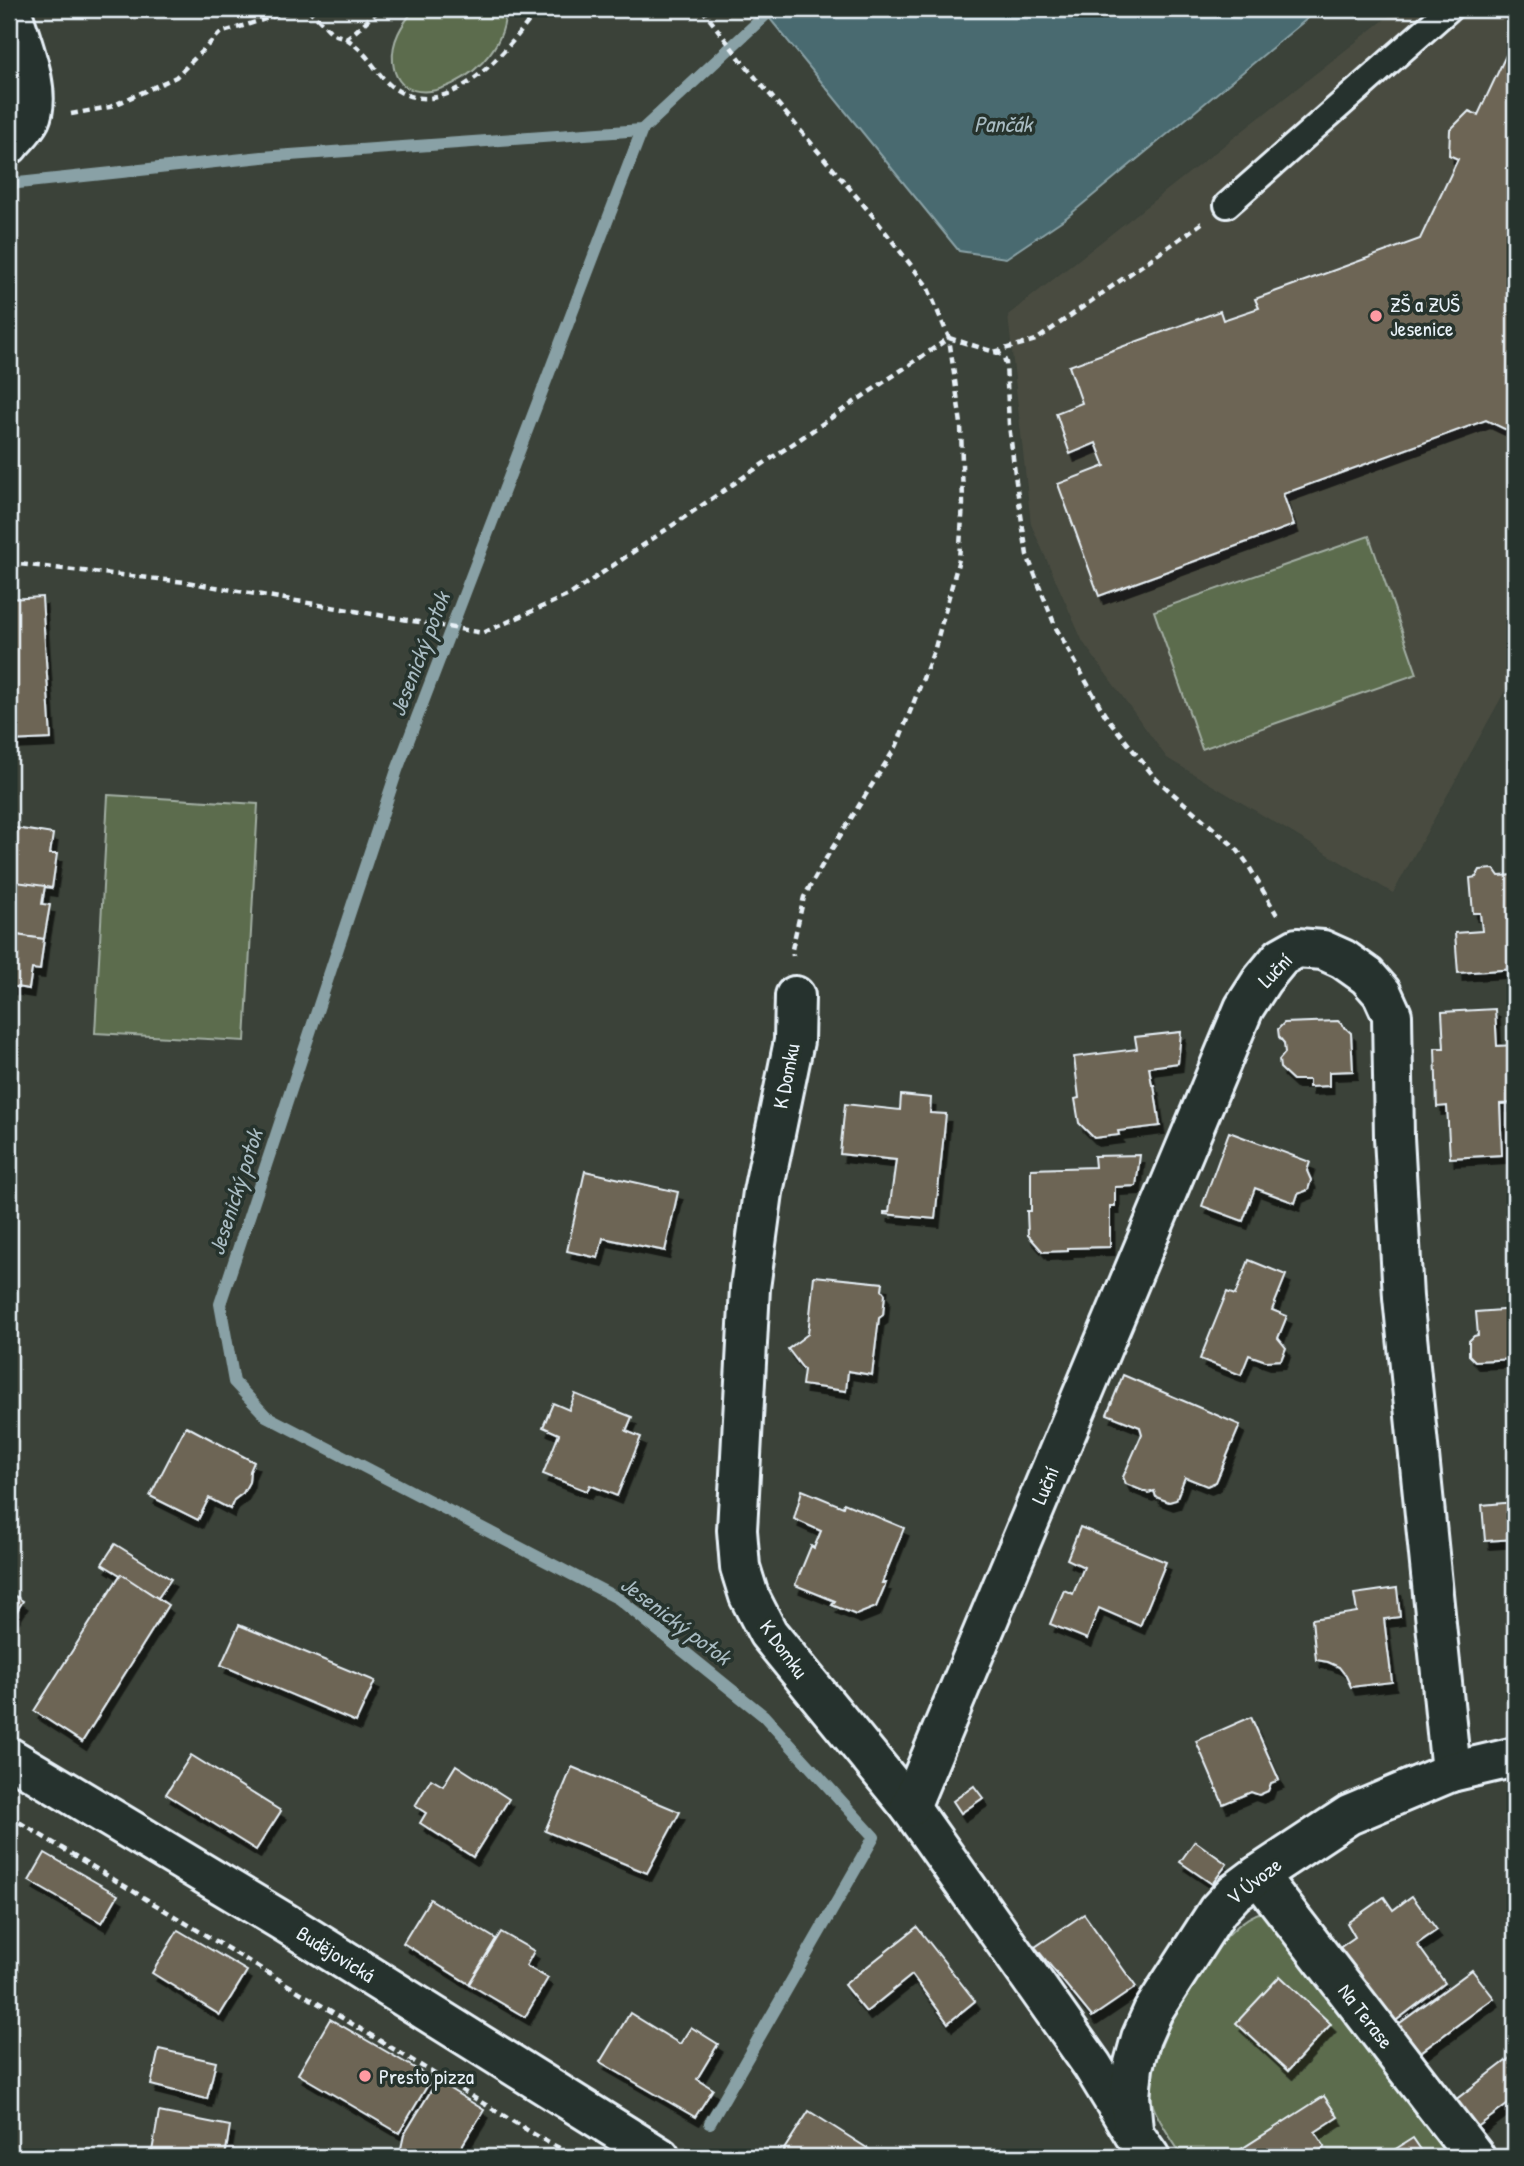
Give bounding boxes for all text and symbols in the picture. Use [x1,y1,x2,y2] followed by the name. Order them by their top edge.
[974,108,1034,139] water label: Pančák
[1390,290,1460,343] place label: ZŠ a ZUŠ Jesenice
[1368,308,1384,324] marker: ZŠ a ZUŠ Jesenice
[381,585,459,721] water label: Jesenický potok
[1251,946,1299,994] street label: Luční
[766,1040,807,1111] street label: K Domku
[200,1123,272,1259] water label: Jesenický potok
[1024,1462,1066,1508] street label: Luční
[614,1568,739,1674] water label: Jesenický potok
[753,1614,815,1685] street label: K Domku
[1220,1850,1288,1912] street label: V Úvoze
[291,1919,381,1989] street label: Budějovická
[1331,1977,1401,2055] street label: Na Terase
[379,2062,474,2091] place label: Presto pizza
[357,2068,373,2084] marker: Presto pizza

